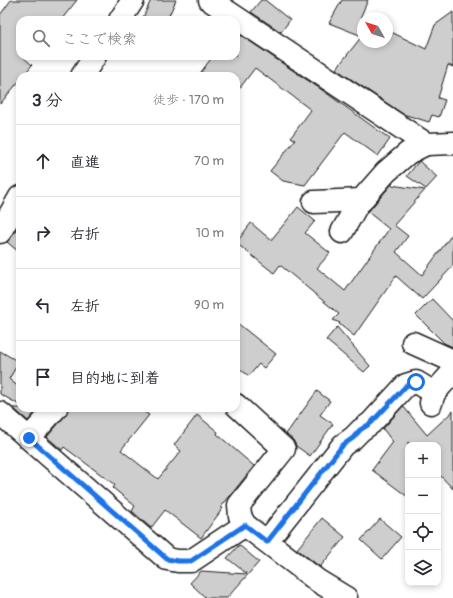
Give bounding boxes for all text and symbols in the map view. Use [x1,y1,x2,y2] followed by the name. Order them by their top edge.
[357,12,393,48] north arrow
[16,16,240,60] search box
[30,27,52,49] icon: search
[62,30,137,49] text: ここで検索
[32,90,62,111] text: 3 分
[153,92,224,108] text: 徒歩 · 170 m
[32,150,54,172] icon: ahead
[70,153,100,172] text: 直進
[194,153,224,169] text: 70 m
[32,222,54,244] icon: right
[70,225,100,244] text: 右折
[196,225,224,241] text: 10 m
[32,294,54,316] icon: left
[70,297,100,316] text: 左折
[194,297,224,313] text: 90 m
[32,366,54,388] icon: arrive
[70,369,160,388] text: 目的地に到着
[407,373,425,391] route start
[20,429,38,447] route end
[405,442,441,586] map controls
[405,442,441,478] button: +
[405,478,441,514] button: −
[405,514,441,550] button: locate
[405,550,441,586] button: layers

